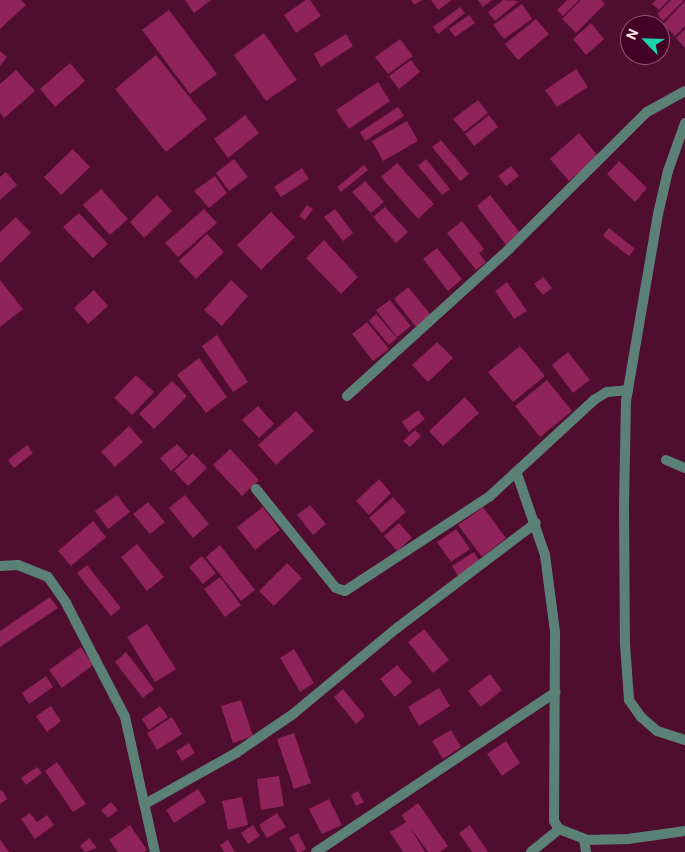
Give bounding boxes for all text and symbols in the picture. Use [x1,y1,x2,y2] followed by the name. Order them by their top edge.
[620,15,670,65] north arrow
[623,27,642,42] text: N

